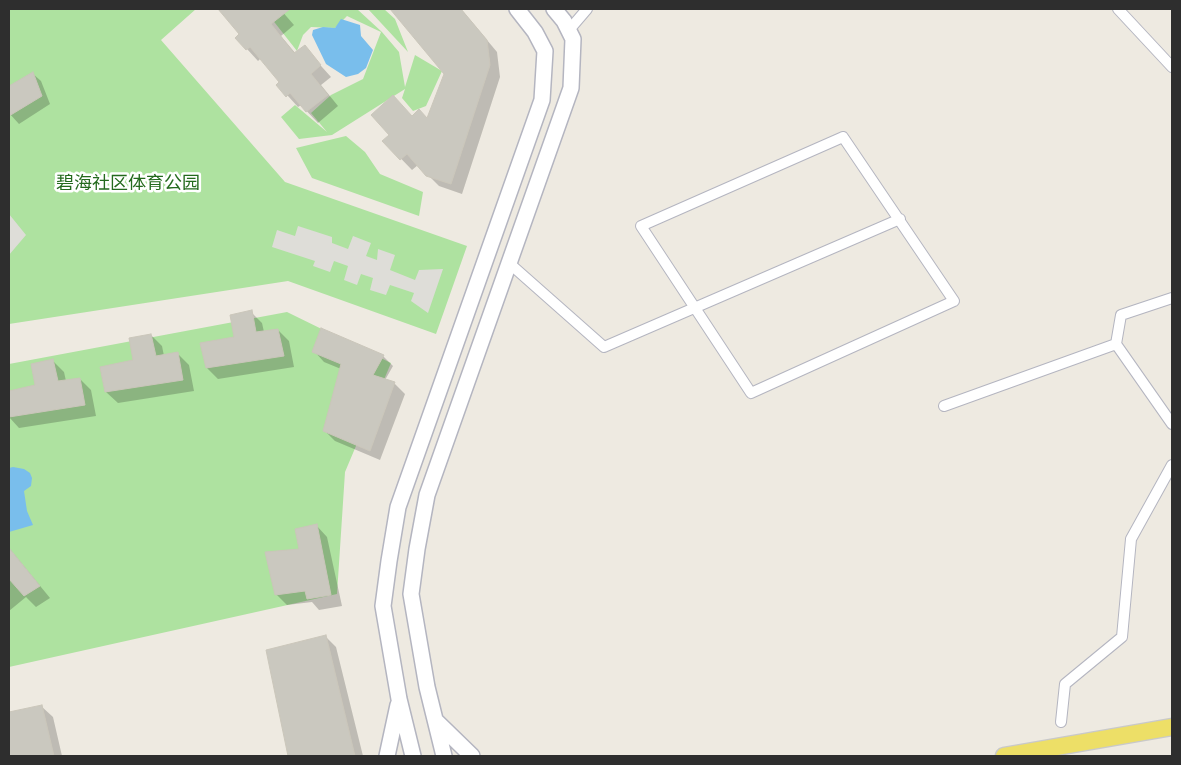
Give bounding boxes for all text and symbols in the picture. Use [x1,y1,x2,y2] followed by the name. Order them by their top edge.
[56,173,200,195] park label: 碧海社区体育公园

